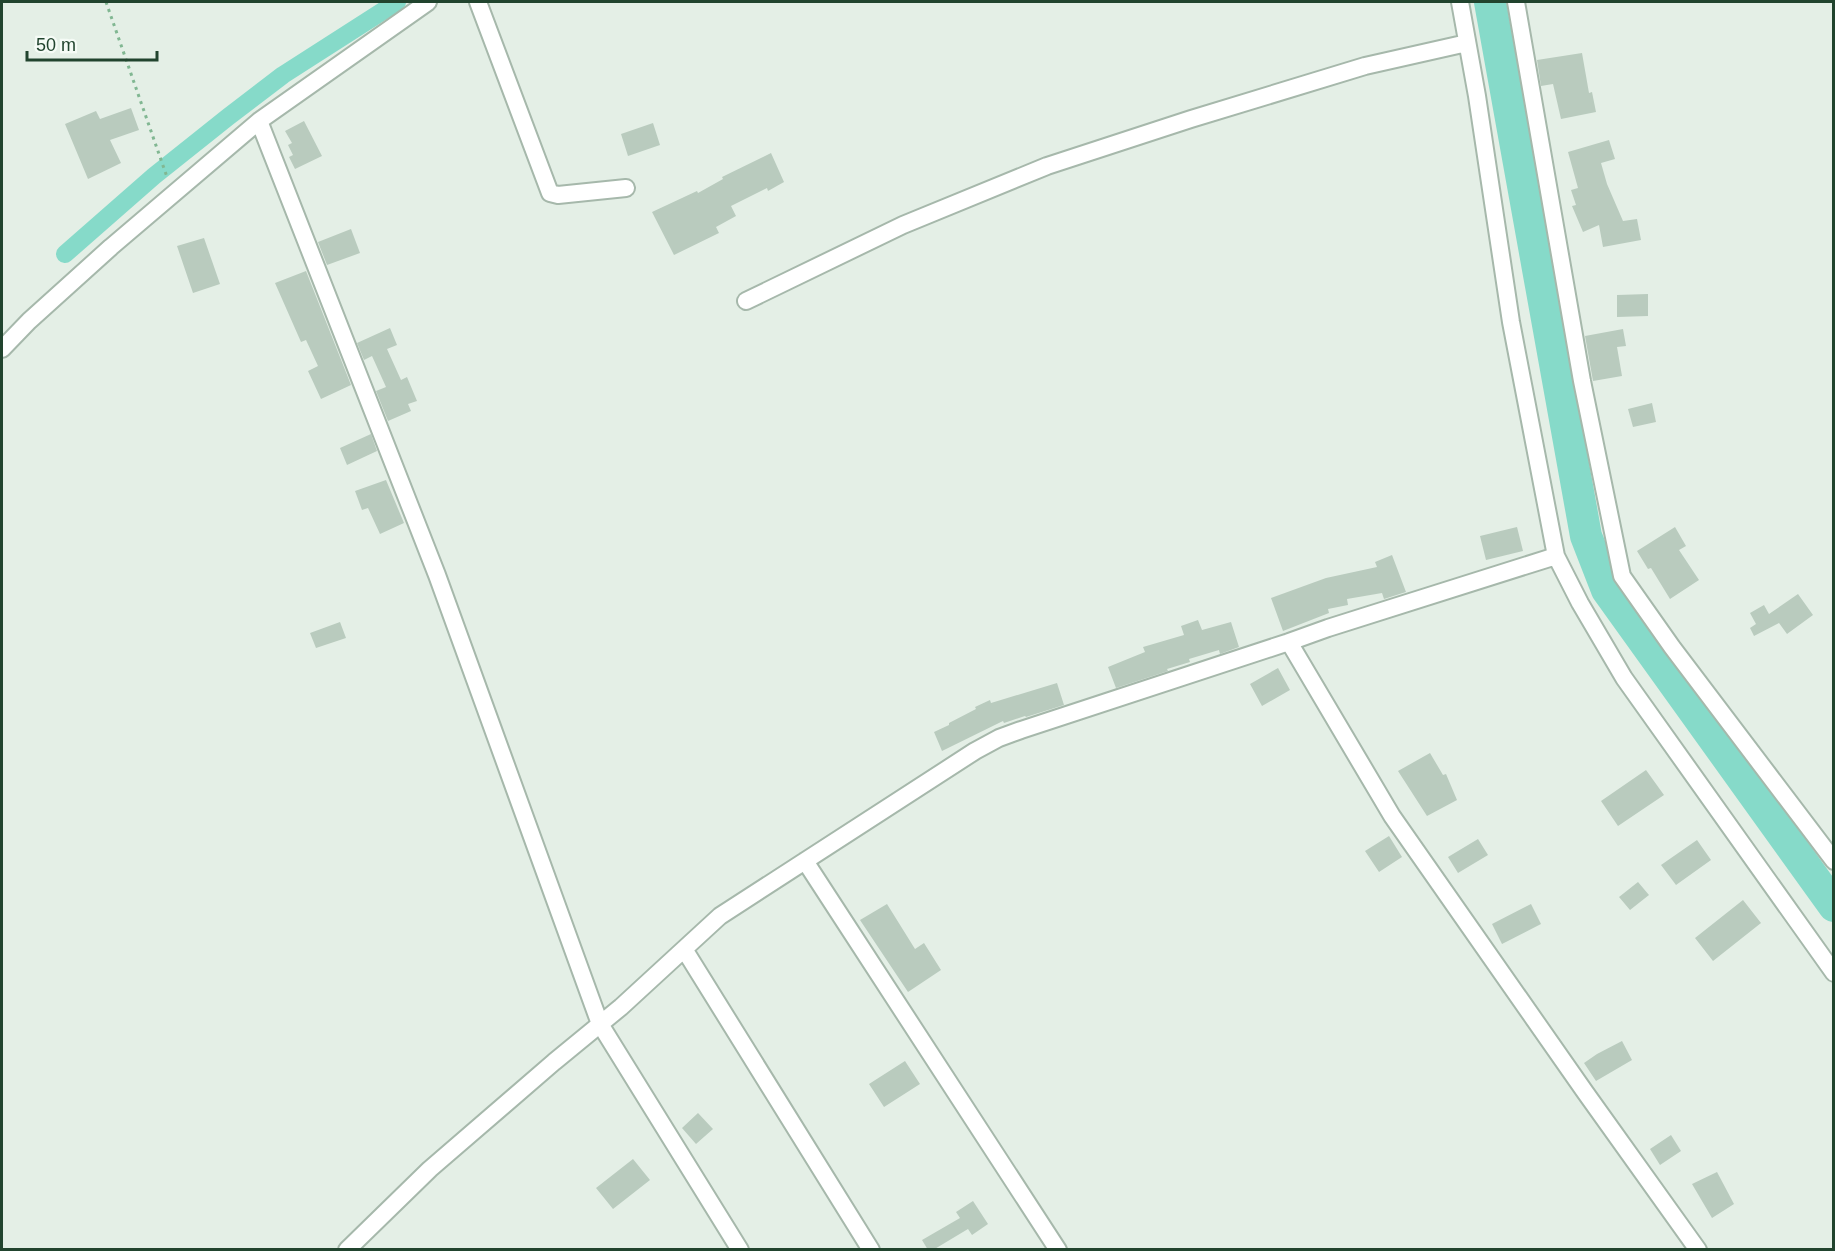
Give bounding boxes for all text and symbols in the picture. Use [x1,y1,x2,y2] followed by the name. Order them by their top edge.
[27,24,158,62] scale bar
[36,35,76,55] text: 50 m

